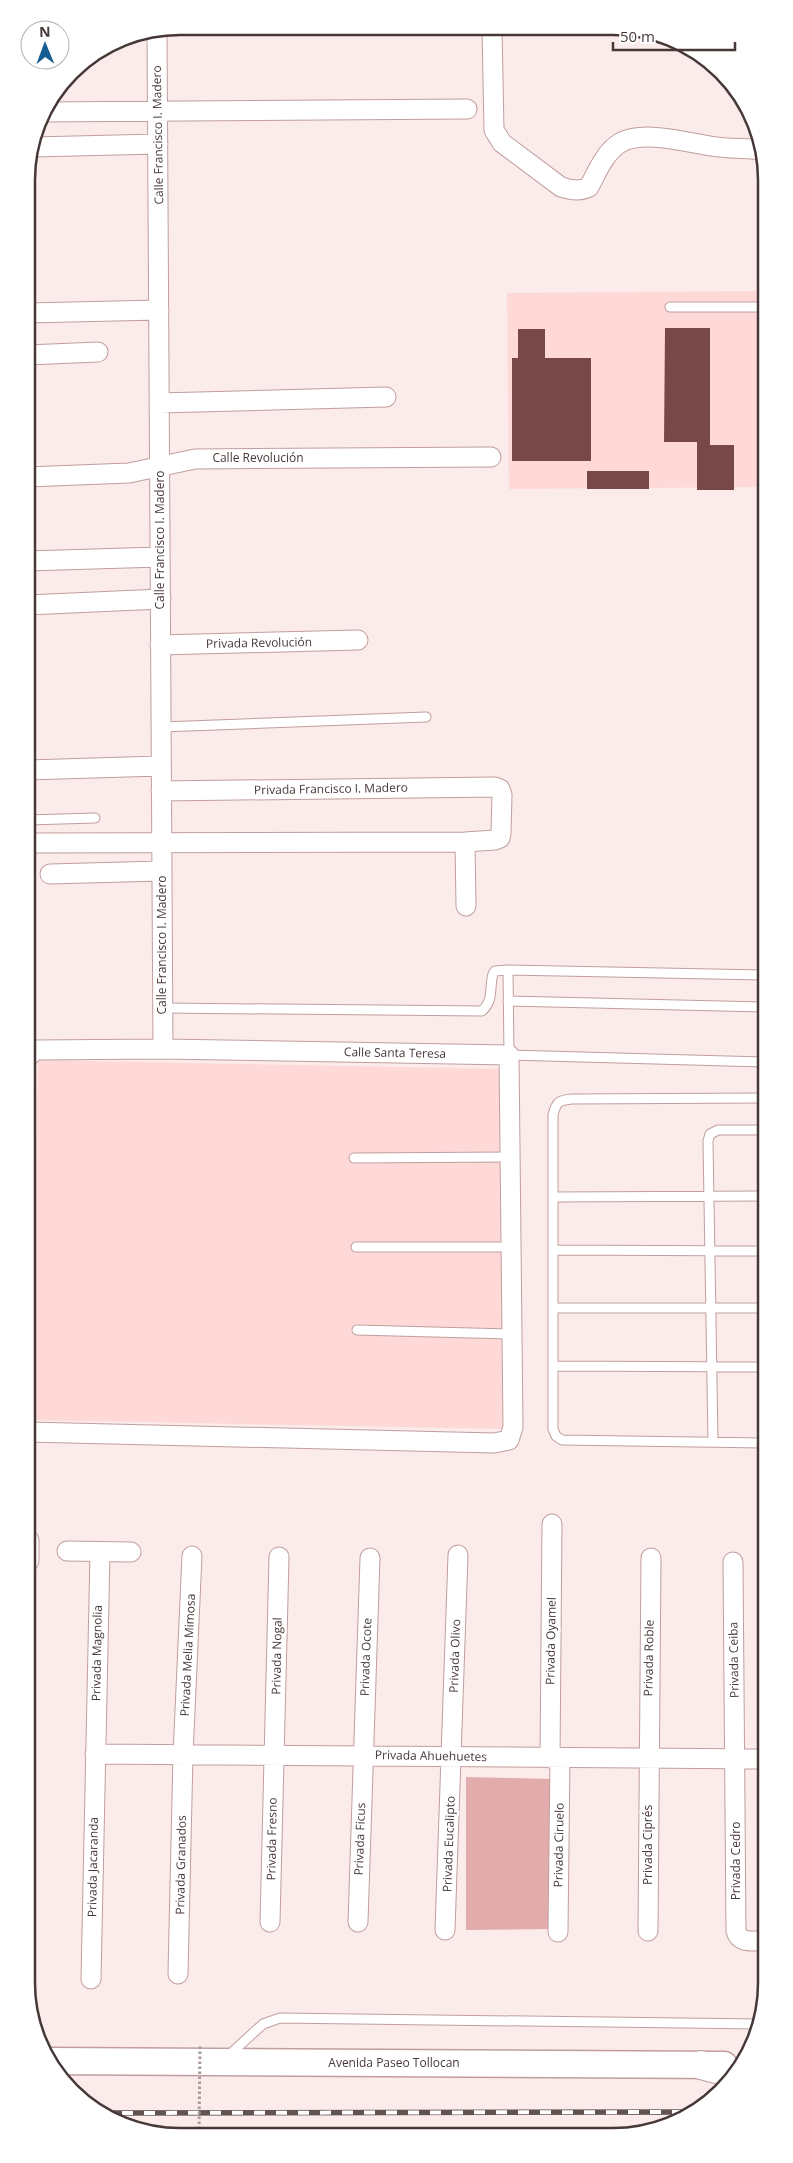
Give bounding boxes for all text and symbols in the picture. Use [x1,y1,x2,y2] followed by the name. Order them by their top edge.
[20,20,70,70] north arrow
[613,20,736,52] scale bar
[39,22,51,41] text: N
[620,26,655,46] text: 50 m
[148,65,167,205] street label: Calle Francisco I. Madero
[212,449,304,466] street label: Calle Revolución
[151,470,168,610] street label: Calle Francisco I. Madero
[206,633,312,652] street label: Privada Revolución
[254,779,408,798] street label: Privada Francisco I. Madero
[153,875,170,1015] street label: Calle Francisco I. Madero
[344,1043,446,1062] street label: Calle Santa Teresa
[176,1593,199,1717] street label: Privada Melia Mimosa
[541,1597,560,1685] street label: Privada Oyamel
[87,1605,106,1701] street label: Privada Magnolia
[267,1617,286,1695] street label: Privada Nogal
[356,1617,375,1696] street label: Privada Ocote
[445,1619,464,1693] street label: Privada Olivo
[639,1619,658,1696] street label: Privada Roble
[724,1622,743,1698] street label: Privada Ceiba
[375,1746,488,1765] street label: Privada Ahuehuetes
[438,1796,459,1892] street label: Privada Eucalipto
[262,1797,281,1881] street label: Privada Fresno
[350,1802,369,1876] street label: Privada Ficus
[549,1802,568,1888] street label: Privada Ciruelo
[639,1805,656,1885] street label: Privada Ciprés
[171,1815,190,1915] street label: Privada Granados
[83,1817,102,1917] street label: Privada Jacaranda
[727,1822,744,1900] street label: Privada Cedro
[328,2054,460,2071] street label: Avenida Paseo Tollocan

